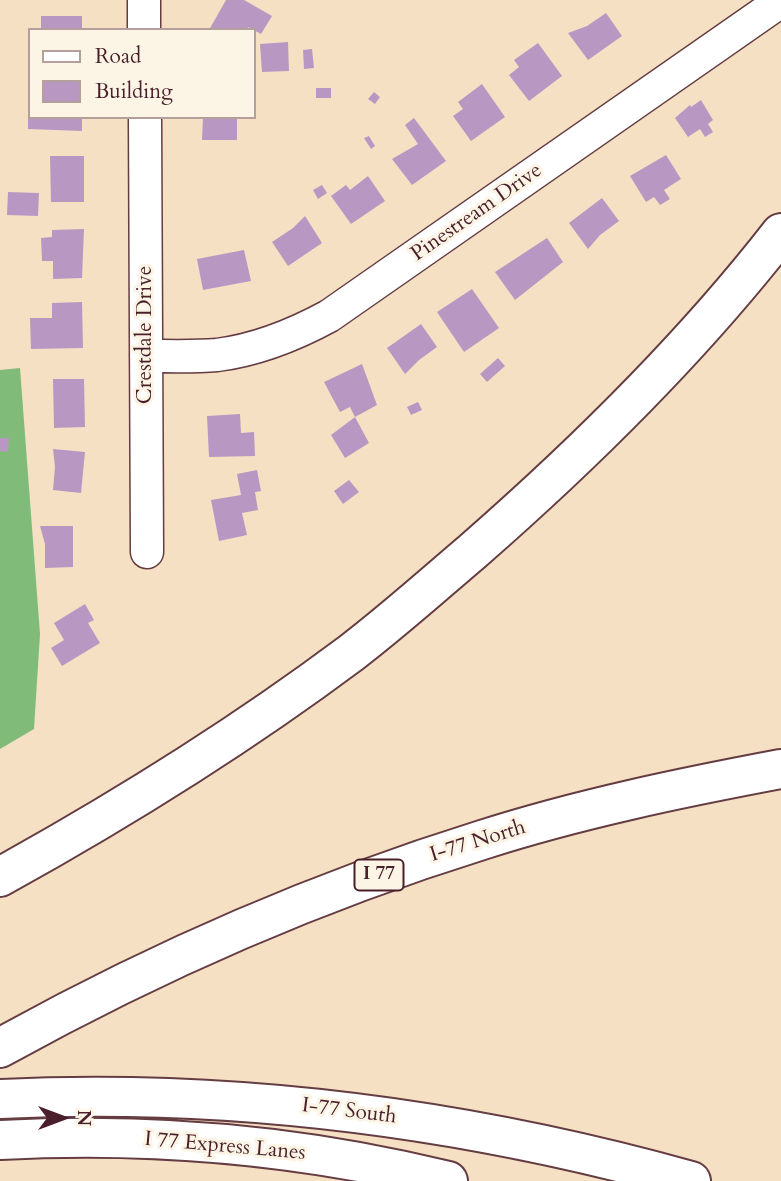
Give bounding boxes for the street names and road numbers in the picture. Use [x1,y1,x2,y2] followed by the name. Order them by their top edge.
[407,159,547,267] street label: Pinestream Drive
[133,266,159,404] street label: Crestdale Drive
[427,816,529,868] street label: I-77 North
[354,860,404,890] road number: I 77
[300,1094,398,1130] street label: I-77 South
[143,1127,307,1167] street label: I 77 Express Lanes

